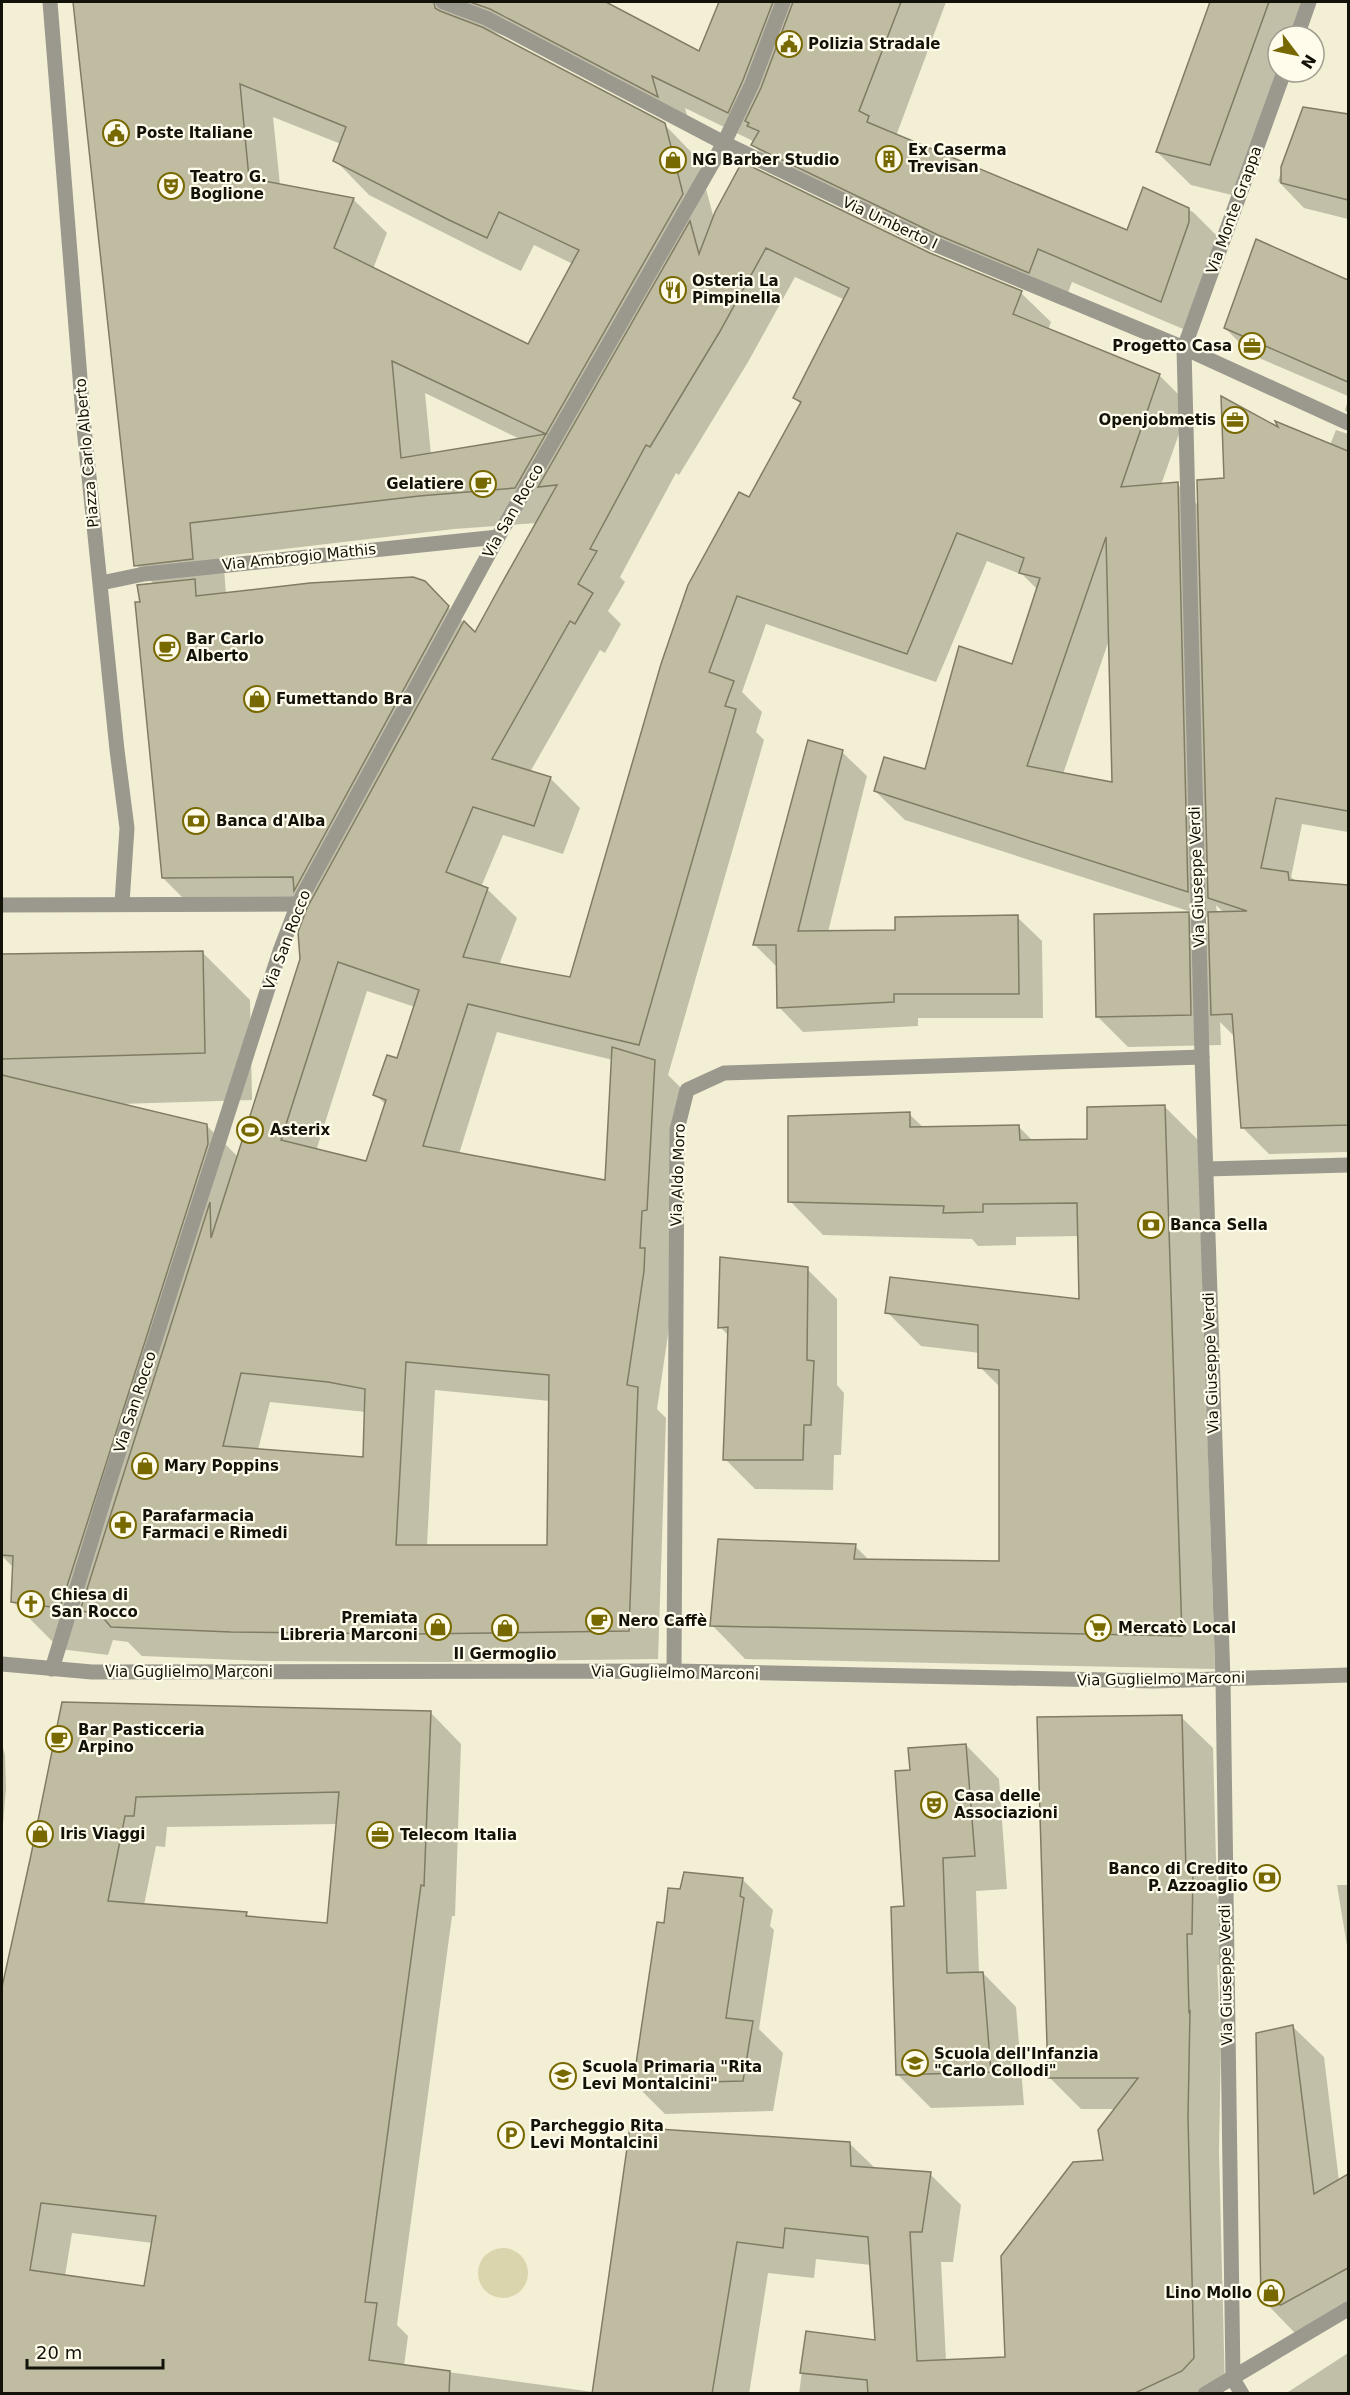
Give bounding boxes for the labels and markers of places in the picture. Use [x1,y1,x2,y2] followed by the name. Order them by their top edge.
[774,29,804,59] public building icon: Polizia Stradale
[808,35,940,53] place label: Polizia Stradale
[101,118,131,148] public building icon: Poste Italiane
[136,124,253,142] place label: Poste Italiane
[908,141,1007,176] place label: Ex Caserma Trevisan
[874,144,904,174] building icon: Ex Caserma Trevisan
[658,145,688,175] shop icon: NG Barber Studio
[692,151,839,169] place label: NG Barber Studio
[190,168,267,203] place label: Teatro G. Boglione
[156,171,186,201] theatre icon: Teatro G. Boglione
[692,272,781,307] place label: Osteria La Pimpinella
[658,275,688,305] restaurant icon: Osteria La Pimpinella
[1237,331,1267,361] office icon: Progetto Casa
[1112,337,1232,355] place label: Progetto Casa
[1220,405,1250,435] office icon: Openjobmetis
[1098,411,1216,429] place label: Openjobmetis
[468,469,498,499] cafe icon: Gelatiere
[386,475,464,493] place label: Gelatiere
[186,630,264,665] place label: Bar Carlo Alberto
[152,633,182,663] cafe icon: Bar Carlo Alberto
[242,684,272,714] shop icon: Fumettando Bra
[276,690,412,708] place label: Fumettando Bra
[181,806,211,836] bank icon: Banca d'Alba
[216,812,325,830] place label: Banca d'Alba
[235,1115,265,1145] sports icon: Asterix
[270,1121,330,1139] place label: Asterix
[1136,1210,1166,1240] bank icon: Banca Sella
[1170,1216,1268,1234] place label: Banca Sella
[130,1451,160,1481] shop icon: Mary Poppins
[164,1457,279,1475] place label: Mary Poppins
[142,1507,288,1542] place label: Parafarmacia Farmaci e Rimedi
[108,1510,138,1540] pharmacy icon: Parafarmacia Farmaci e Rimedi
[51,1586,138,1621] place label: Chiesa di San Rocco
[16,1589,46,1619] church icon: Chiesa di San Rocco
[584,1606,614,1636] cafe icon: Nero Caffè
[280,1609,418,1644] place label: Premiata Libreria Marconi
[423,1612,453,1642] shop icon: Premiata Libreria Marconi
[618,1612,707,1630] place label: Nero Caffè
[490,1613,520,1643] shop icon: Il Germoglio
[1083,1613,1113,1643] supermarket icon: Mercatò Local
[1118,1619,1236,1637] place label: Mercatò Local
[453,1645,557,1663] place label: Il Germoglio
[78,1721,205,1756] place label: Bar Pasticceria Arpino
[44,1724,74,1754] cafe icon: Bar Pasticceria Arpino
[954,1787,1058,1822] place label: Casa delle Associazioni
[919,1790,949,1820] theatre icon: Casa delle Associazioni
[25,1819,55,1849] shop icon: Iris Viaggi
[365,1820,395,1850] office icon: Telecom Italia
[60,1825,146,1843] place label: Iris Viaggi
[400,1826,517,1844] place label: Telecom Italia
[1108,1860,1248,1895] place label: Banco di Credito P. Azzoaglio
[1252,1863,1282,1893] bank icon: Banco di Credito P. Azzoaglio
[934,2045,1099,2080] place label: Scuola dell'Infanzia "Carlo Collodi"
[900,2048,930,2078] school or university icon: Scuola dell'Infanzia "Carlo Collodi"
[582,2058,762,2093] place label: Scuola Primaria "Rita Levi Montalcini"
[548,2061,578,2091] school or university icon: Scuola Primaria "Rita Levi Montalcini"
[530,2117,664,2152] place label: Parcheggio Rita Levi Montalcini
[496,2120,526,2150] parking icon: Parcheggio Rita Levi Montalcini
[1256,2278,1286,2308] shop icon: Lino Mollo
[1165,2284,1252,2302] place label: Lino Mollo

